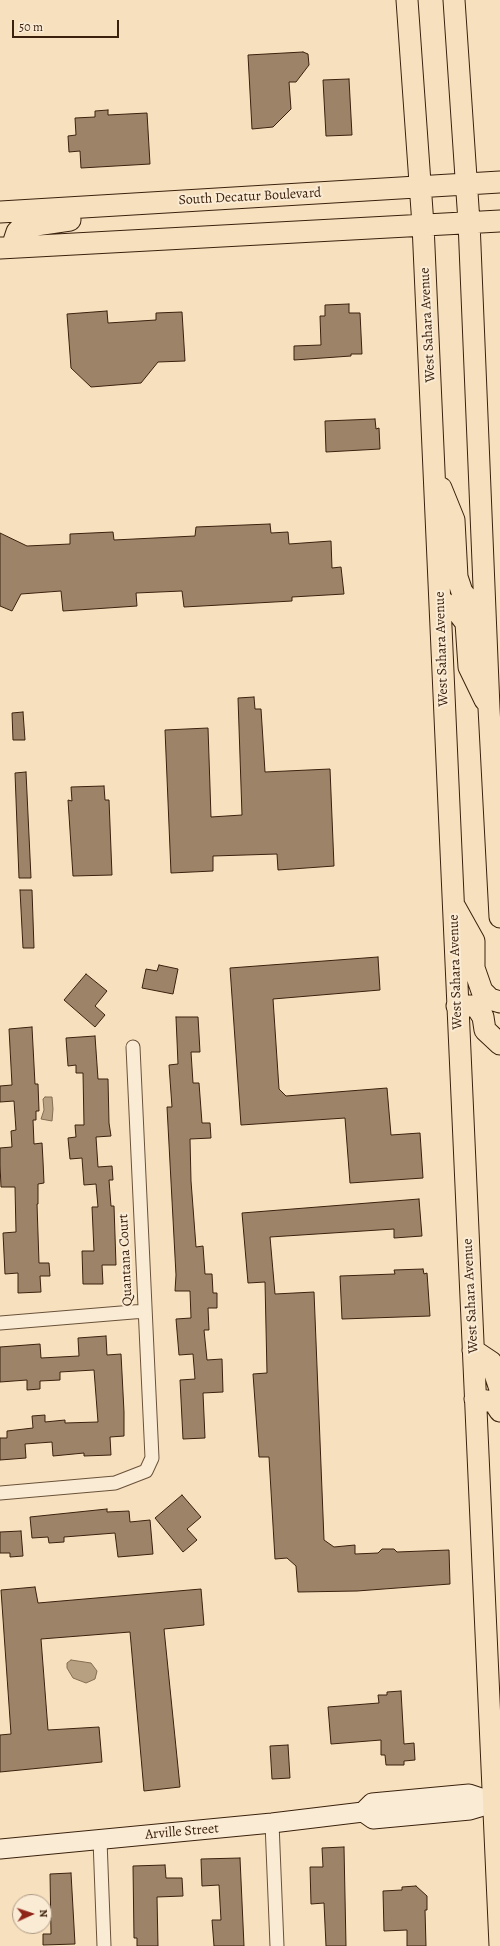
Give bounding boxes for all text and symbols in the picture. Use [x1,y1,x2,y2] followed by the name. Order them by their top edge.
[14,12,121,38] scale bar
[19,19,43,35] text: 50 m
[178,185,322,209] street label: South Decatur Boulevard
[417,267,439,383] street label: West Sahara Avenue
[432,591,452,707] street label: West Sahara Avenue
[446,914,466,1030] street label: West Sahara Avenue
[115,1213,137,1307] street label: Quantana Court
[460,1238,482,1354] street label: West Sahara Avenue
[144,1820,220,1844] street label: Arville Street
[12,1894,52,1934] north arrow
[36,1909,51,1918] text: N

